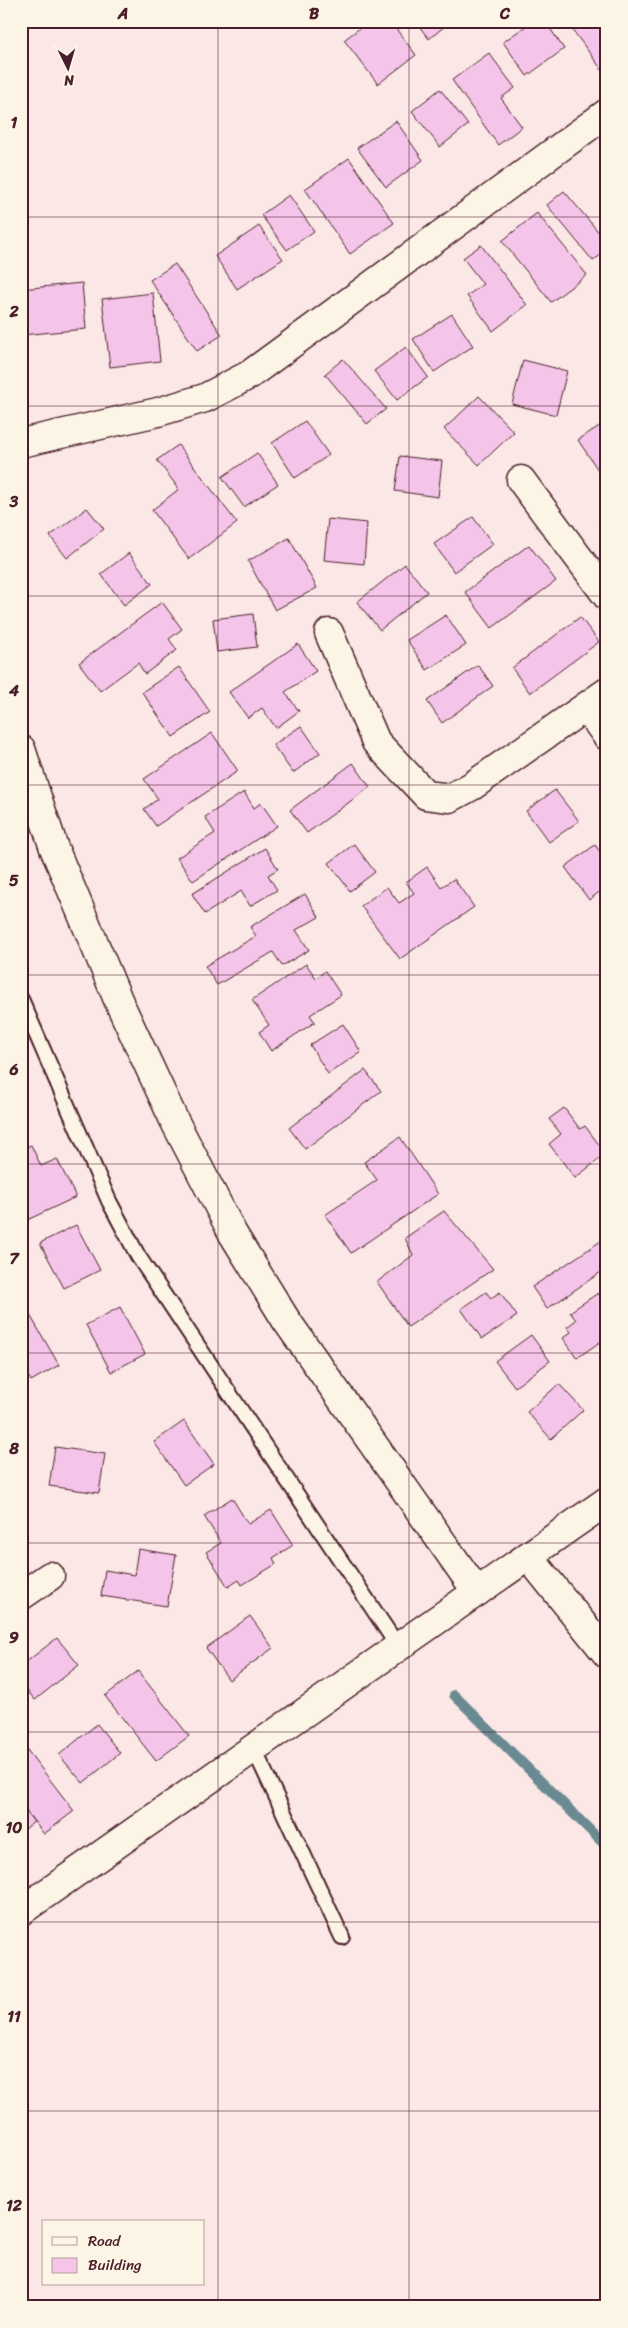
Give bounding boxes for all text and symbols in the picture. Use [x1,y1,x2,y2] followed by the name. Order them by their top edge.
[117,0,128,28] text: A
[309,0,320,28] text: B
[499,0,511,28] text: C
[42,42,92,92] north arrow
[63,67,76,93] text: N
[11,108,18,137] text: 1
[8,297,19,326] text: 2
[9,487,19,516] text: 3
[8,676,19,705] text: 4
[9,866,19,895] text: 5
[8,1055,19,1084] text: 6
[9,1244,20,1273] text: 7
[8,1434,19,1463] text: 8
[9,1623,19,1652] text: 9
[6,1813,22,1842] text: 10
[7,2002,21,2031] text: 11
[6,2191,23,2220] text: 12
[42,2220,205,2286] legend
[88,2228,121,2254] text: Road
[88,2252,142,2278] text: Building

